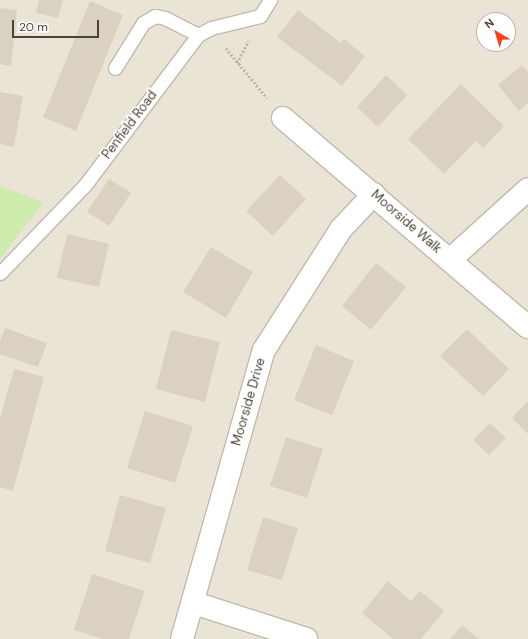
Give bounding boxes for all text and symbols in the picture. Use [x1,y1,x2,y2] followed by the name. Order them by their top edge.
[14,12,101,38] scale bar
[476,12,516,52] north arrow
[482,15,497,31] text: N
[19,19,48,35] text: 20 m
[99,88,161,162] street label: Penfield Road
[368,187,444,257] street label: Moorside Walk
[229,356,269,448] street label: Moorside Drive

